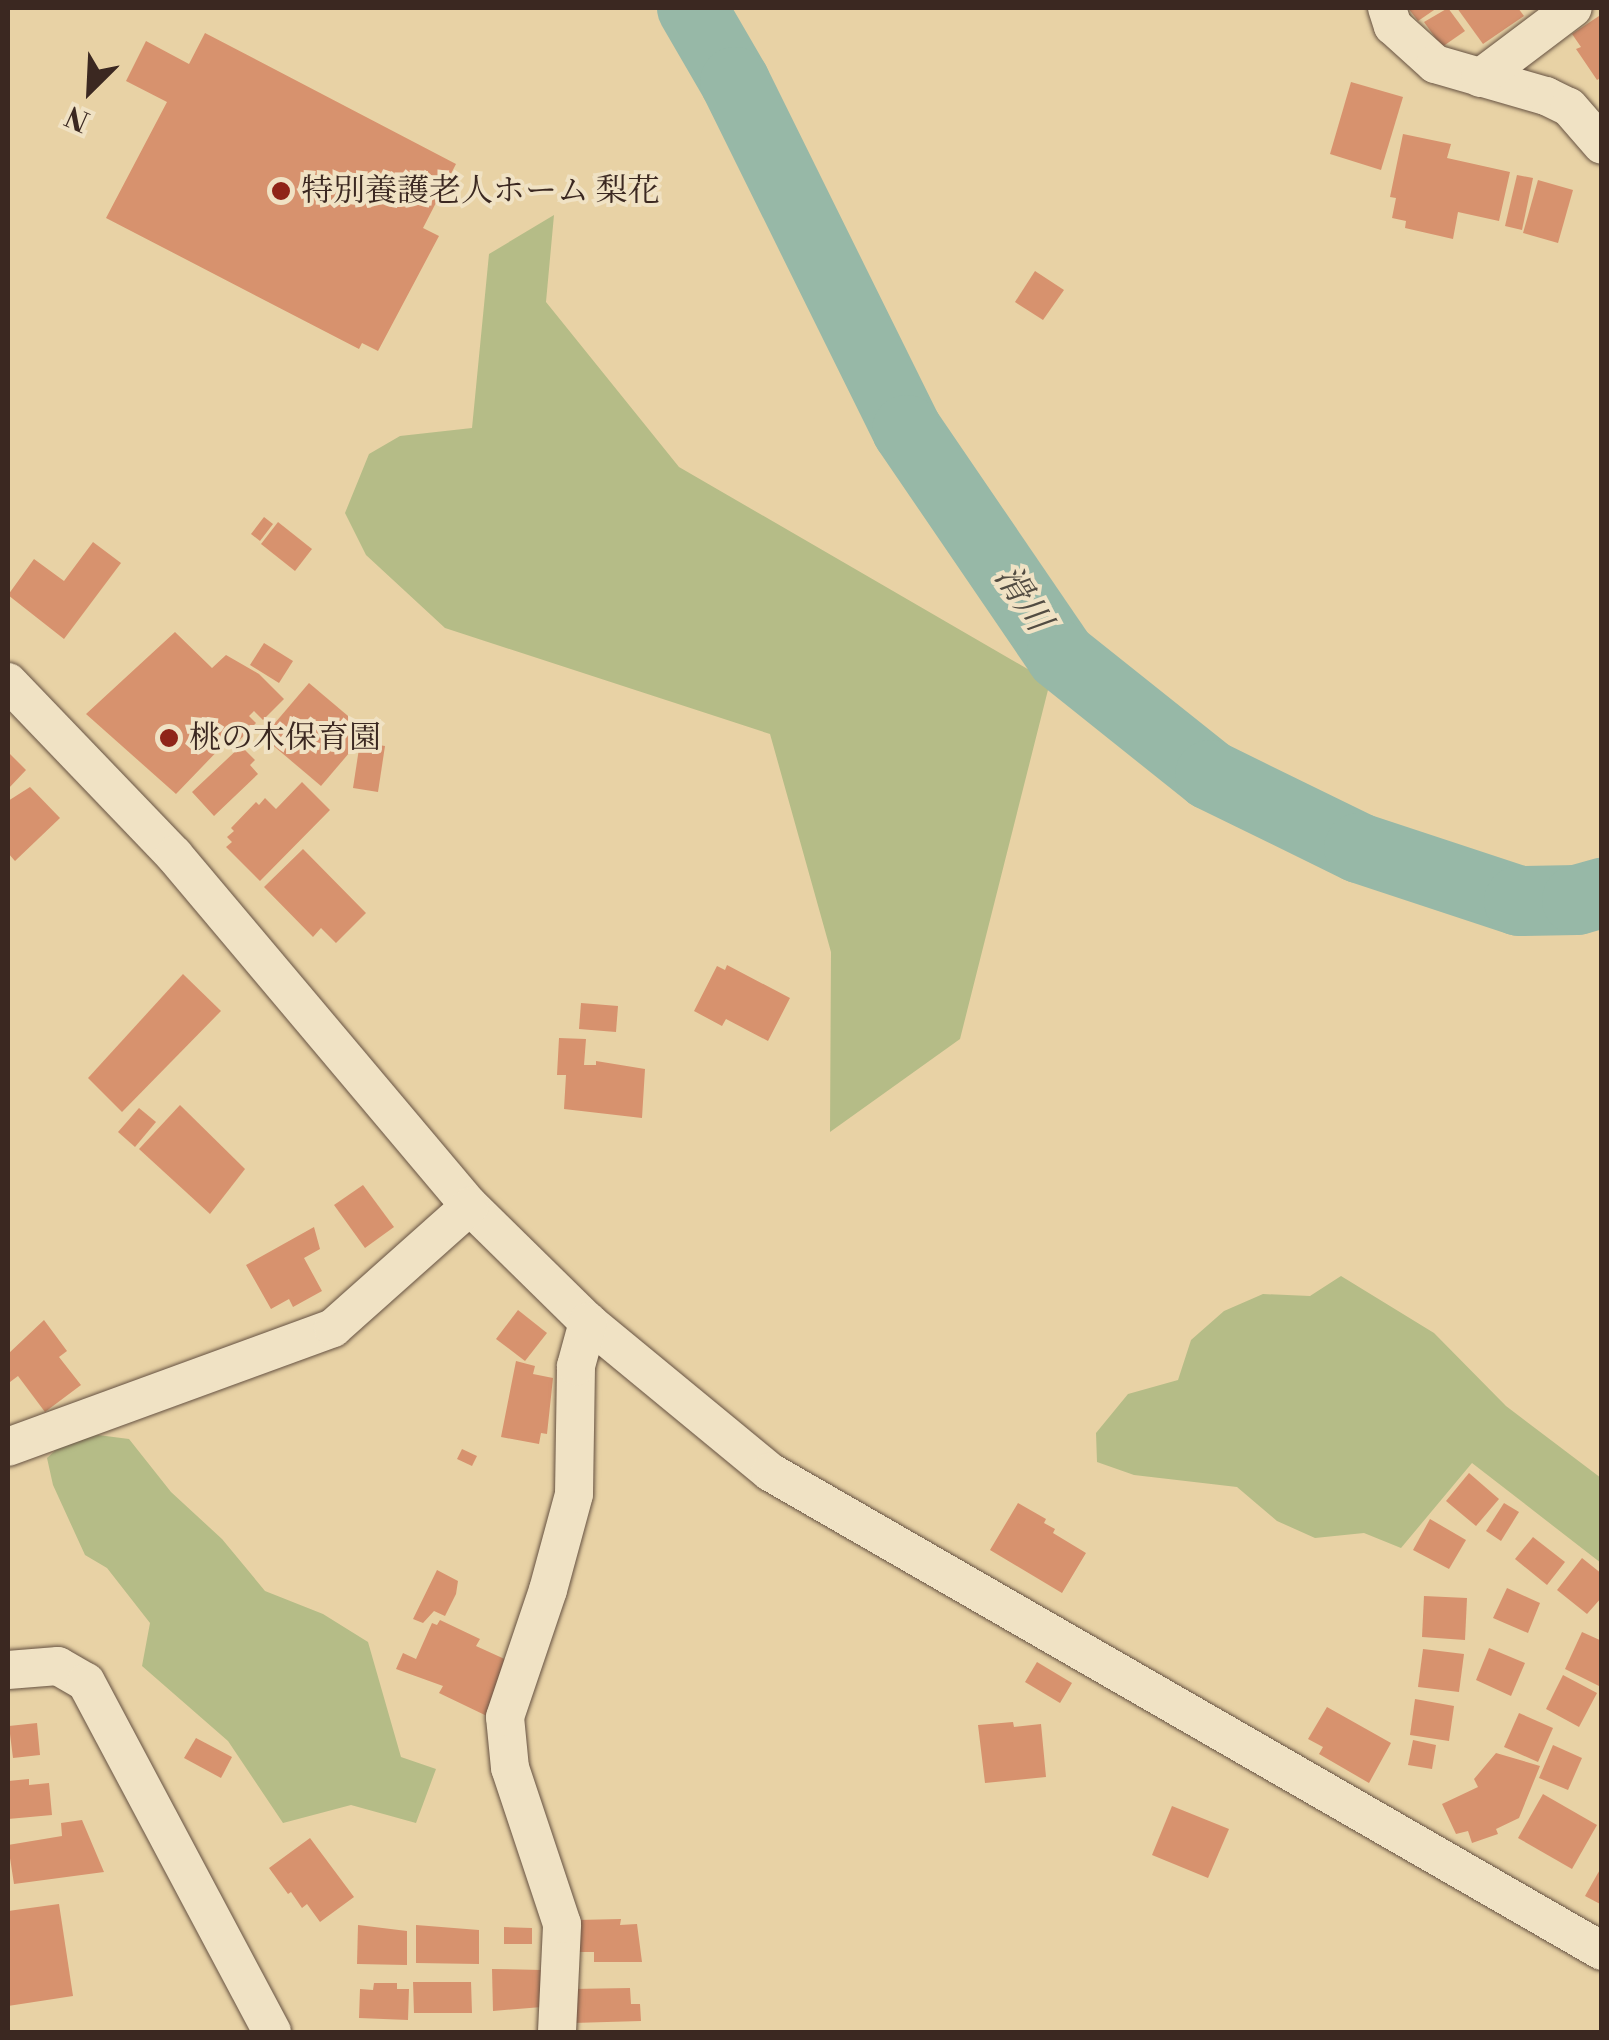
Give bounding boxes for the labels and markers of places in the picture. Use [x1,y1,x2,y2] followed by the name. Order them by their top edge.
[301,172,660,210] place label: 特別養護老人ホーム 梨花
[270,180,292,202] marker: 特別養護老人ホーム 梨花
[189,719,381,757] place label: 桃の木保育園
[158,727,180,749] marker: 桃の木保育園

